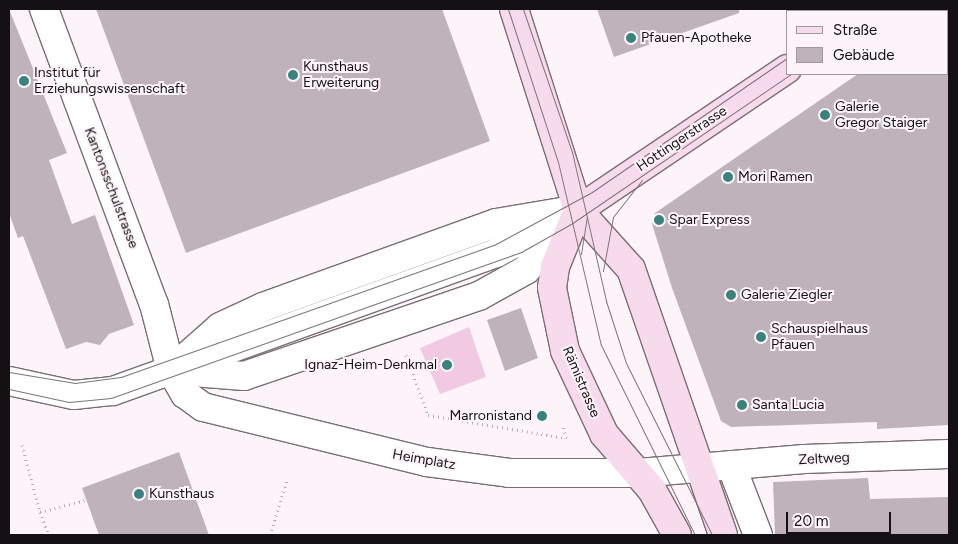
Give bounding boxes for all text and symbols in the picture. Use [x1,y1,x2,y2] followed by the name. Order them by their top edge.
[786,10,948,75] legend
[833,21,877,39] text: Straße
[641,30,751,46] place label: Pfauen-Apotheke
[625,32,637,44] marker: Pfauen-Apotheke
[833,46,894,64] text: Gebäude
[303,59,379,92] place label: Kunsthaus Erweiterung
[34,65,185,98] place label: Institut für Erziehungswissenschaft
[287,69,299,81] marker: Kunsthaus Erweiterung
[18,75,30,87] marker: Institut für Erziehungswissenschaft
[835,99,927,132] place label: Galerie Gregor Staiger
[634,103,730,175] street label: Hottingerstrasse
[819,109,831,121] marker: Galerie Gregor Staiger
[80,125,142,251] street label: Kantonsschulstrasse
[738,169,813,185] place label: Mori Ramen
[722,171,734,183] marker: Mori Ramen
[669,212,750,228] place label: Spar Express
[653,214,665,226] marker: Spar Express
[741,287,832,303] place label: Galerie Ziegler
[725,289,737,301] marker: Galerie Ziegler
[771,321,868,354] place label: Schauspielhaus Pfauen
[755,331,767,343] marker: Schauspielhaus Pfauen
[559,344,603,420] street label: Rämistrasse
[304,357,437,373] place label: Ignaz-Heim-Denkmal
[441,359,453,371] marker: Ignaz-Heim-Denkmal
[752,397,824,413] place label: Santa Lucia
[736,399,748,411] marker: Santa Lucia
[449,408,532,424] place label: Marronistand
[536,410,548,422] marker: Marronistand
[391,446,457,474] street label: Heimplatz
[798,449,850,469] street label: Zeltweg
[149,486,214,502] place label: Kunsthaus
[133,488,145,500] marker: Kunsthaus
[788,502,893,534] scale bar
[794,512,828,530] text: 20 m

